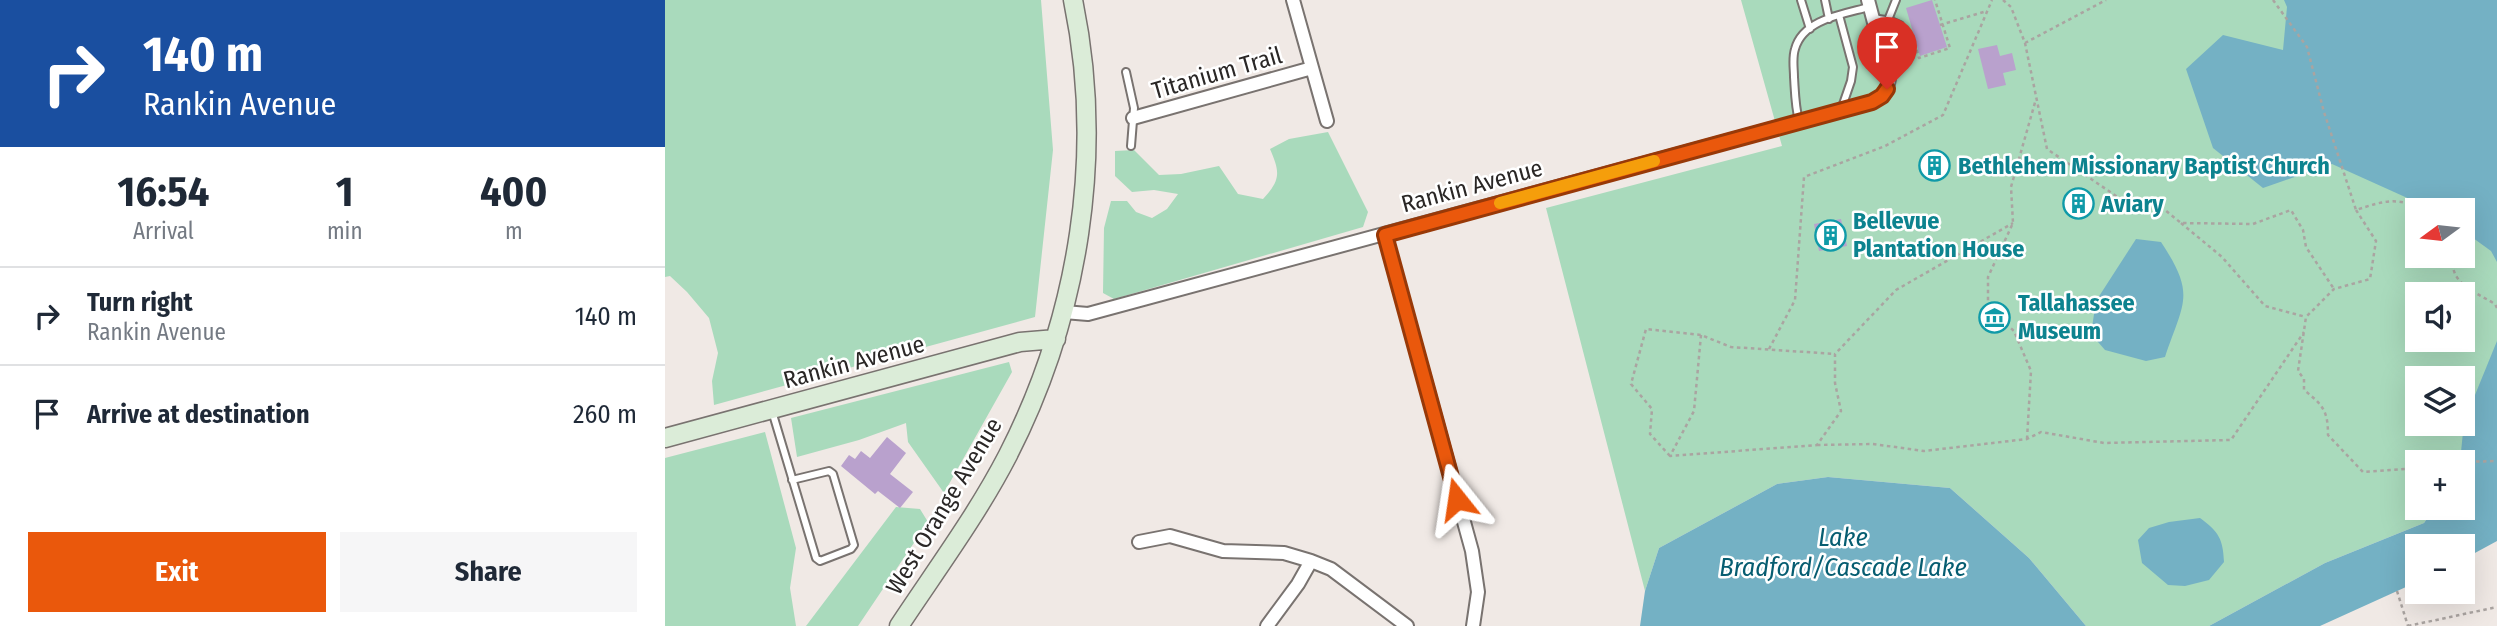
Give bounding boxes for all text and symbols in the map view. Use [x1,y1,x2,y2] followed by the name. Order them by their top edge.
[1857,17,1917,89] pin
[143,25,263,84] text: 140 m
[28,28,119,119] icon: right
[1868,28,1906,66] icon: arrive
[1149,41,1285,105] street label: Titanium Trail
[143,85,336,123] text: Rankin Avenue
[1918,149,1952,183] building icon: Bethlehem Missionary Baptist Church
[1958,152,2330,180] place label: Bethlehem Missionary Baptist Church
[1398,154,1546,218] street label: Rankin Avenue
[118,167,209,217] text: 16:54
[336,167,354,217] text: 1
[480,167,547,217] text: 400
[2061,187,2095,221] building icon: Aviary
[2100,190,2164,218] place label: Aviary
[2405,198,2475,268] north arrow
[2405,198,2475,604] map controls
[1853,207,2024,263] place label: Bellevue Plantation House
[133,217,194,245] text: Arrival
[327,217,363,245] text: min
[505,217,523,245] text: m
[1813,218,1847,252] building icon: Bellevue Plantation House
[2405,282,2475,352] button: sound
[87,287,193,318] text: Turn right
[2018,289,2135,345] place label: Tallahassee Museum
[28,297,66,335] icon: right
[1978,300,2012,334] museum icon: Tallahassee Museum
[575,301,637,332] text: 140 m
[87,318,226,346] text: Rankin Avenue
[780,330,928,394] street label: Rankin Avenue
[2405,366,2475,436] button: layers
[28,395,66,433] icon: arrive
[87,399,310,430] text: Arrive at destination
[573,399,637,430] text: 260 m
[880,413,1008,599] street label: West Orange Avenue
[2405,450,2475,520] button: +
[1420,462,1494,536] position arrow
[1719,522,1967,583] water label: Lake Bradford/Cascade Lake
[28,532,326,612] button: Exit
[340,532,637,612] button: Share
[2405,534,2475,604] button: −

